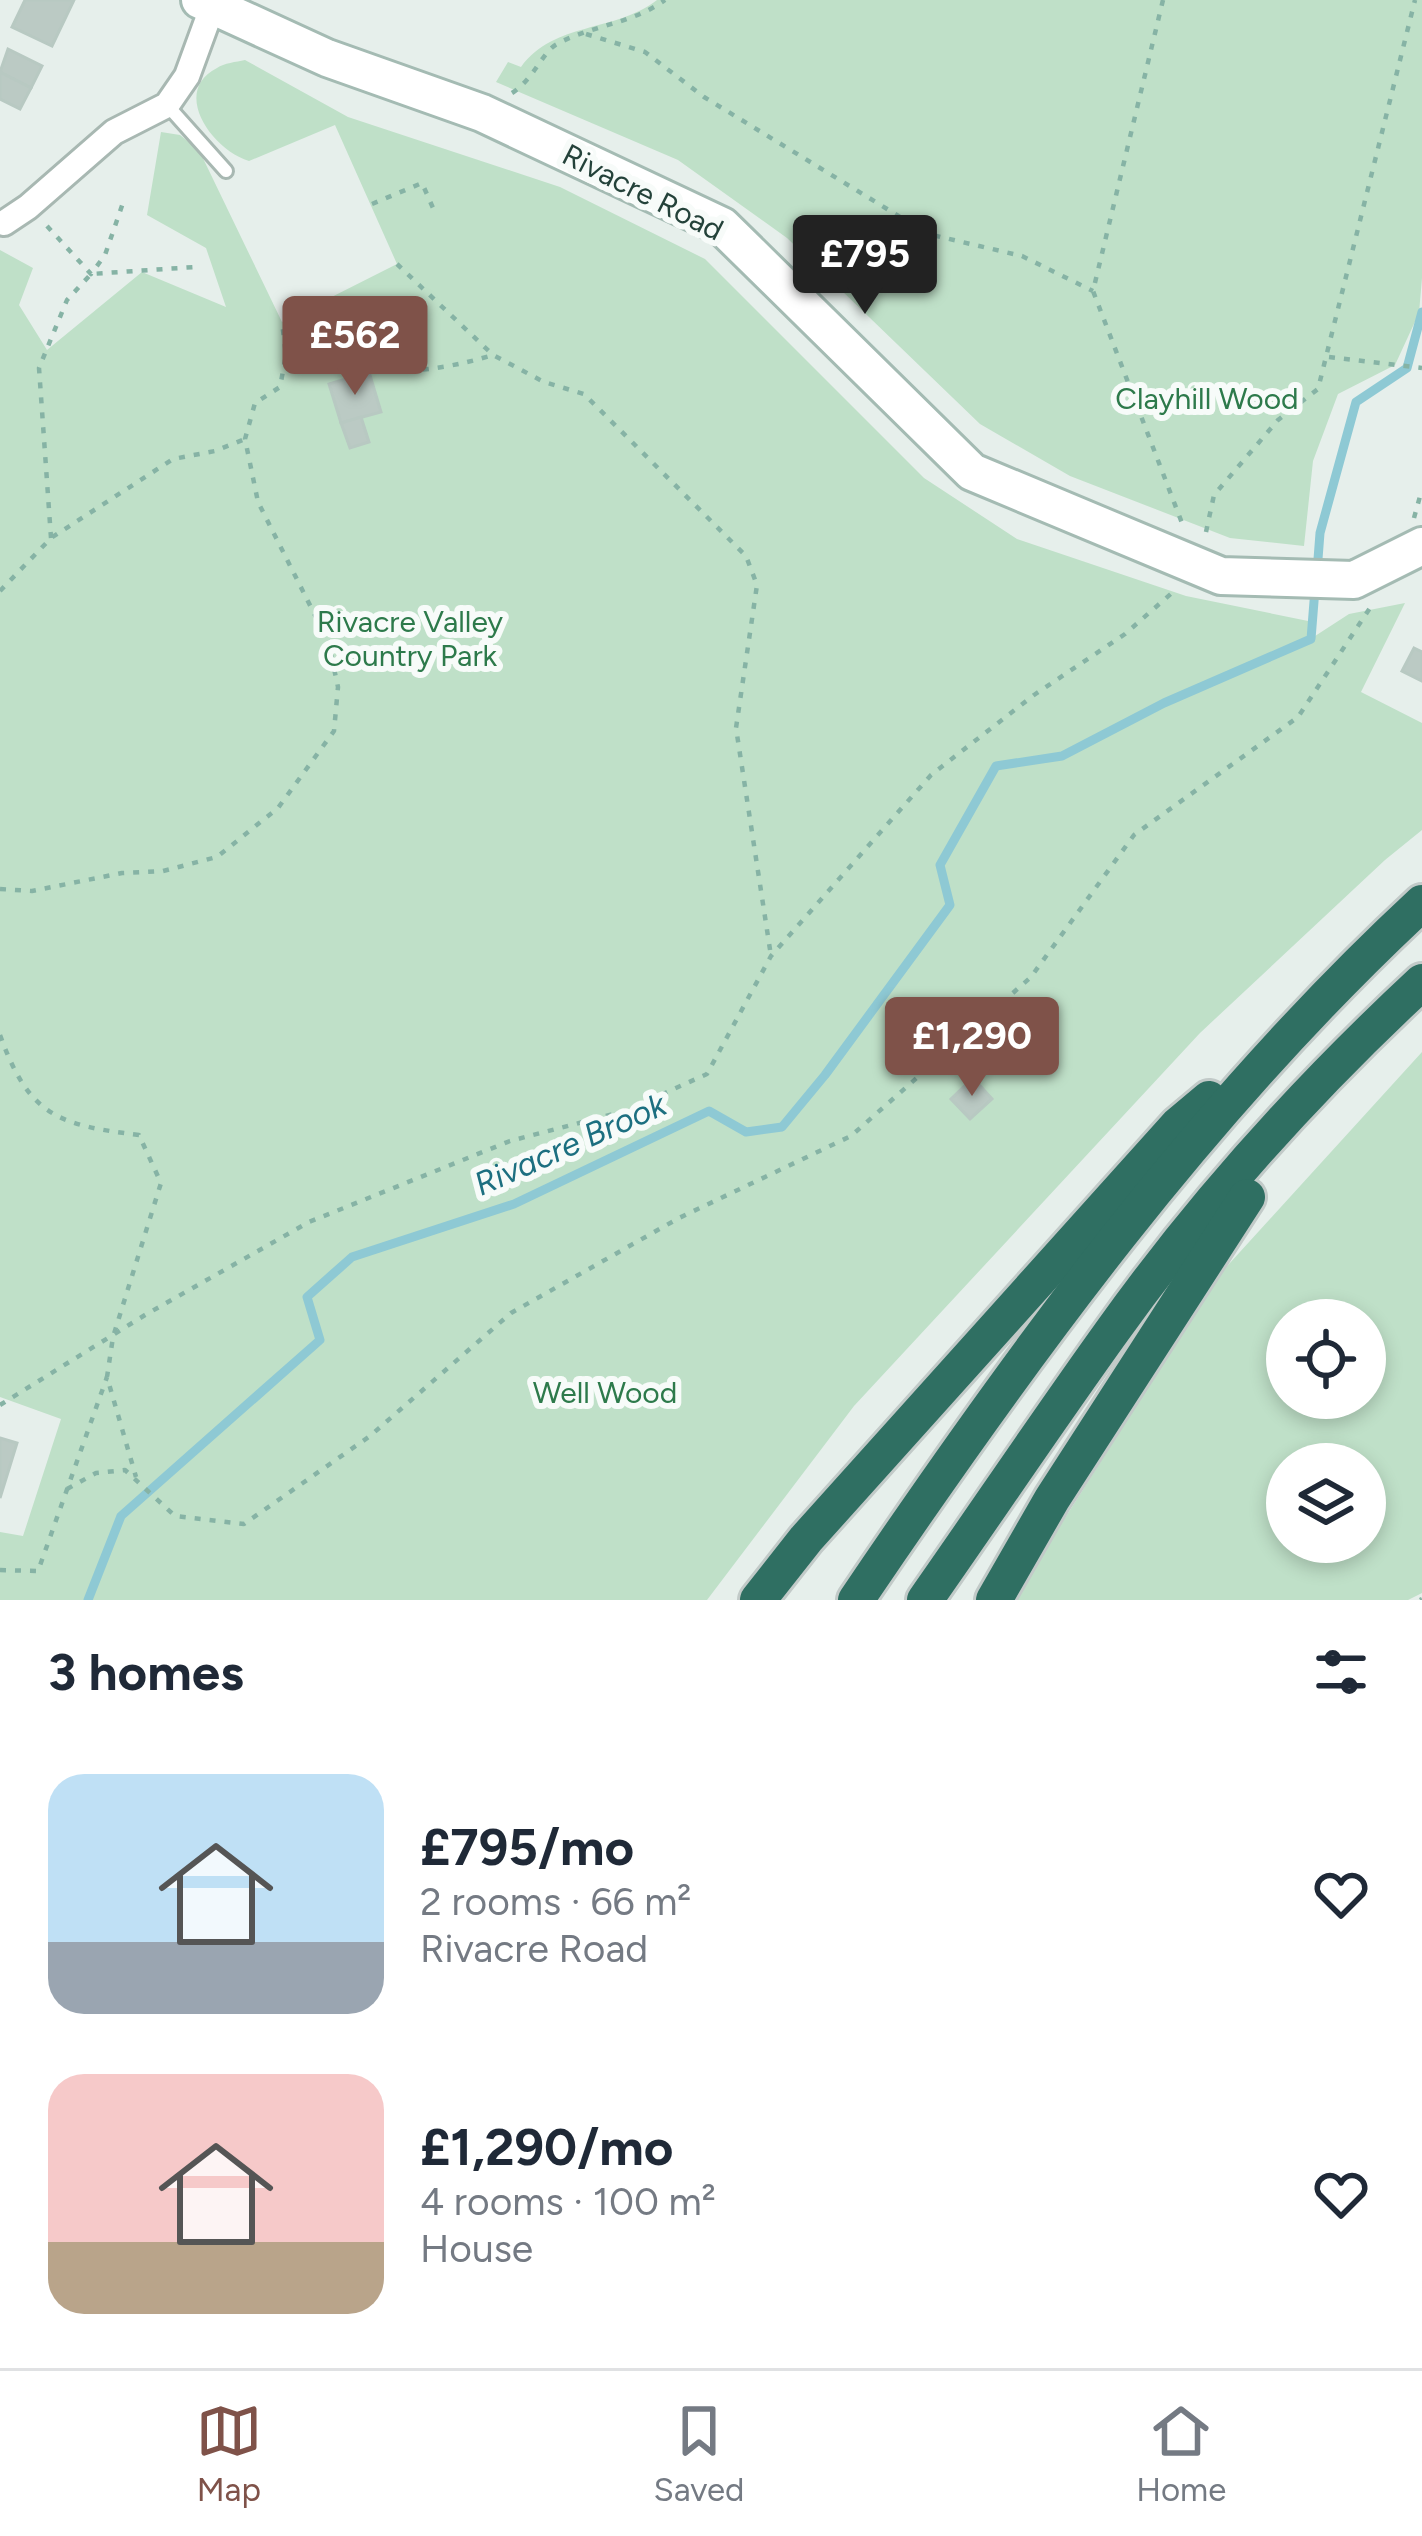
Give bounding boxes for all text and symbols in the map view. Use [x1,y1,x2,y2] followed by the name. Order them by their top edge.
[556,136,730,248] street label: Rivacre Road
[794,215,936,317] pin: £795
[820,230,910,277] text: £795
[284,296,426,398] pin: £562
[309,311,401,358] text: £562
[1115,380,1299,417] park label: Clayhill Wood
[317,603,503,674] park label: Rivacre Valley Country Park
[874,997,1070,1099] pin: £1,290
[912,1012,1032,1059] text: £1,290
[468,1084,673,1204] water label: Rivacre Brook
[1266,1299,1386,1563] map controls
[1266,1299,1386,1419] button: locate
[533,1374,677,1411] park label: Well Wood
[1266,1443,1386,1563] button: layers
[1308,1639,1374,1705] icon: filters
[48,1642,244,1703] text: 3 homes
[420,1817,634,1878] text: £795/mo
[144,1822,288,1966] icon: home
[1308,1861,1374,1927] icon: heart
[420,1878,691,1925] text: 2 rooms · 66 m²
[420,1925,648,1972] text: Rivacre Road
[420,2117,673,2178] text: £1,290/mo
[144,2122,288,2266] icon: home
[1308,2161,1374,2227] icon: heart
[420,2178,716,2225] text: 4 rooms · 100 m²
[420,2225,533,2272] text: House
[196,2398,262,2509] tab: Map
[653,2398,744,2509] tab: Saved
[1136,2398,1226,2509] tab: Home

